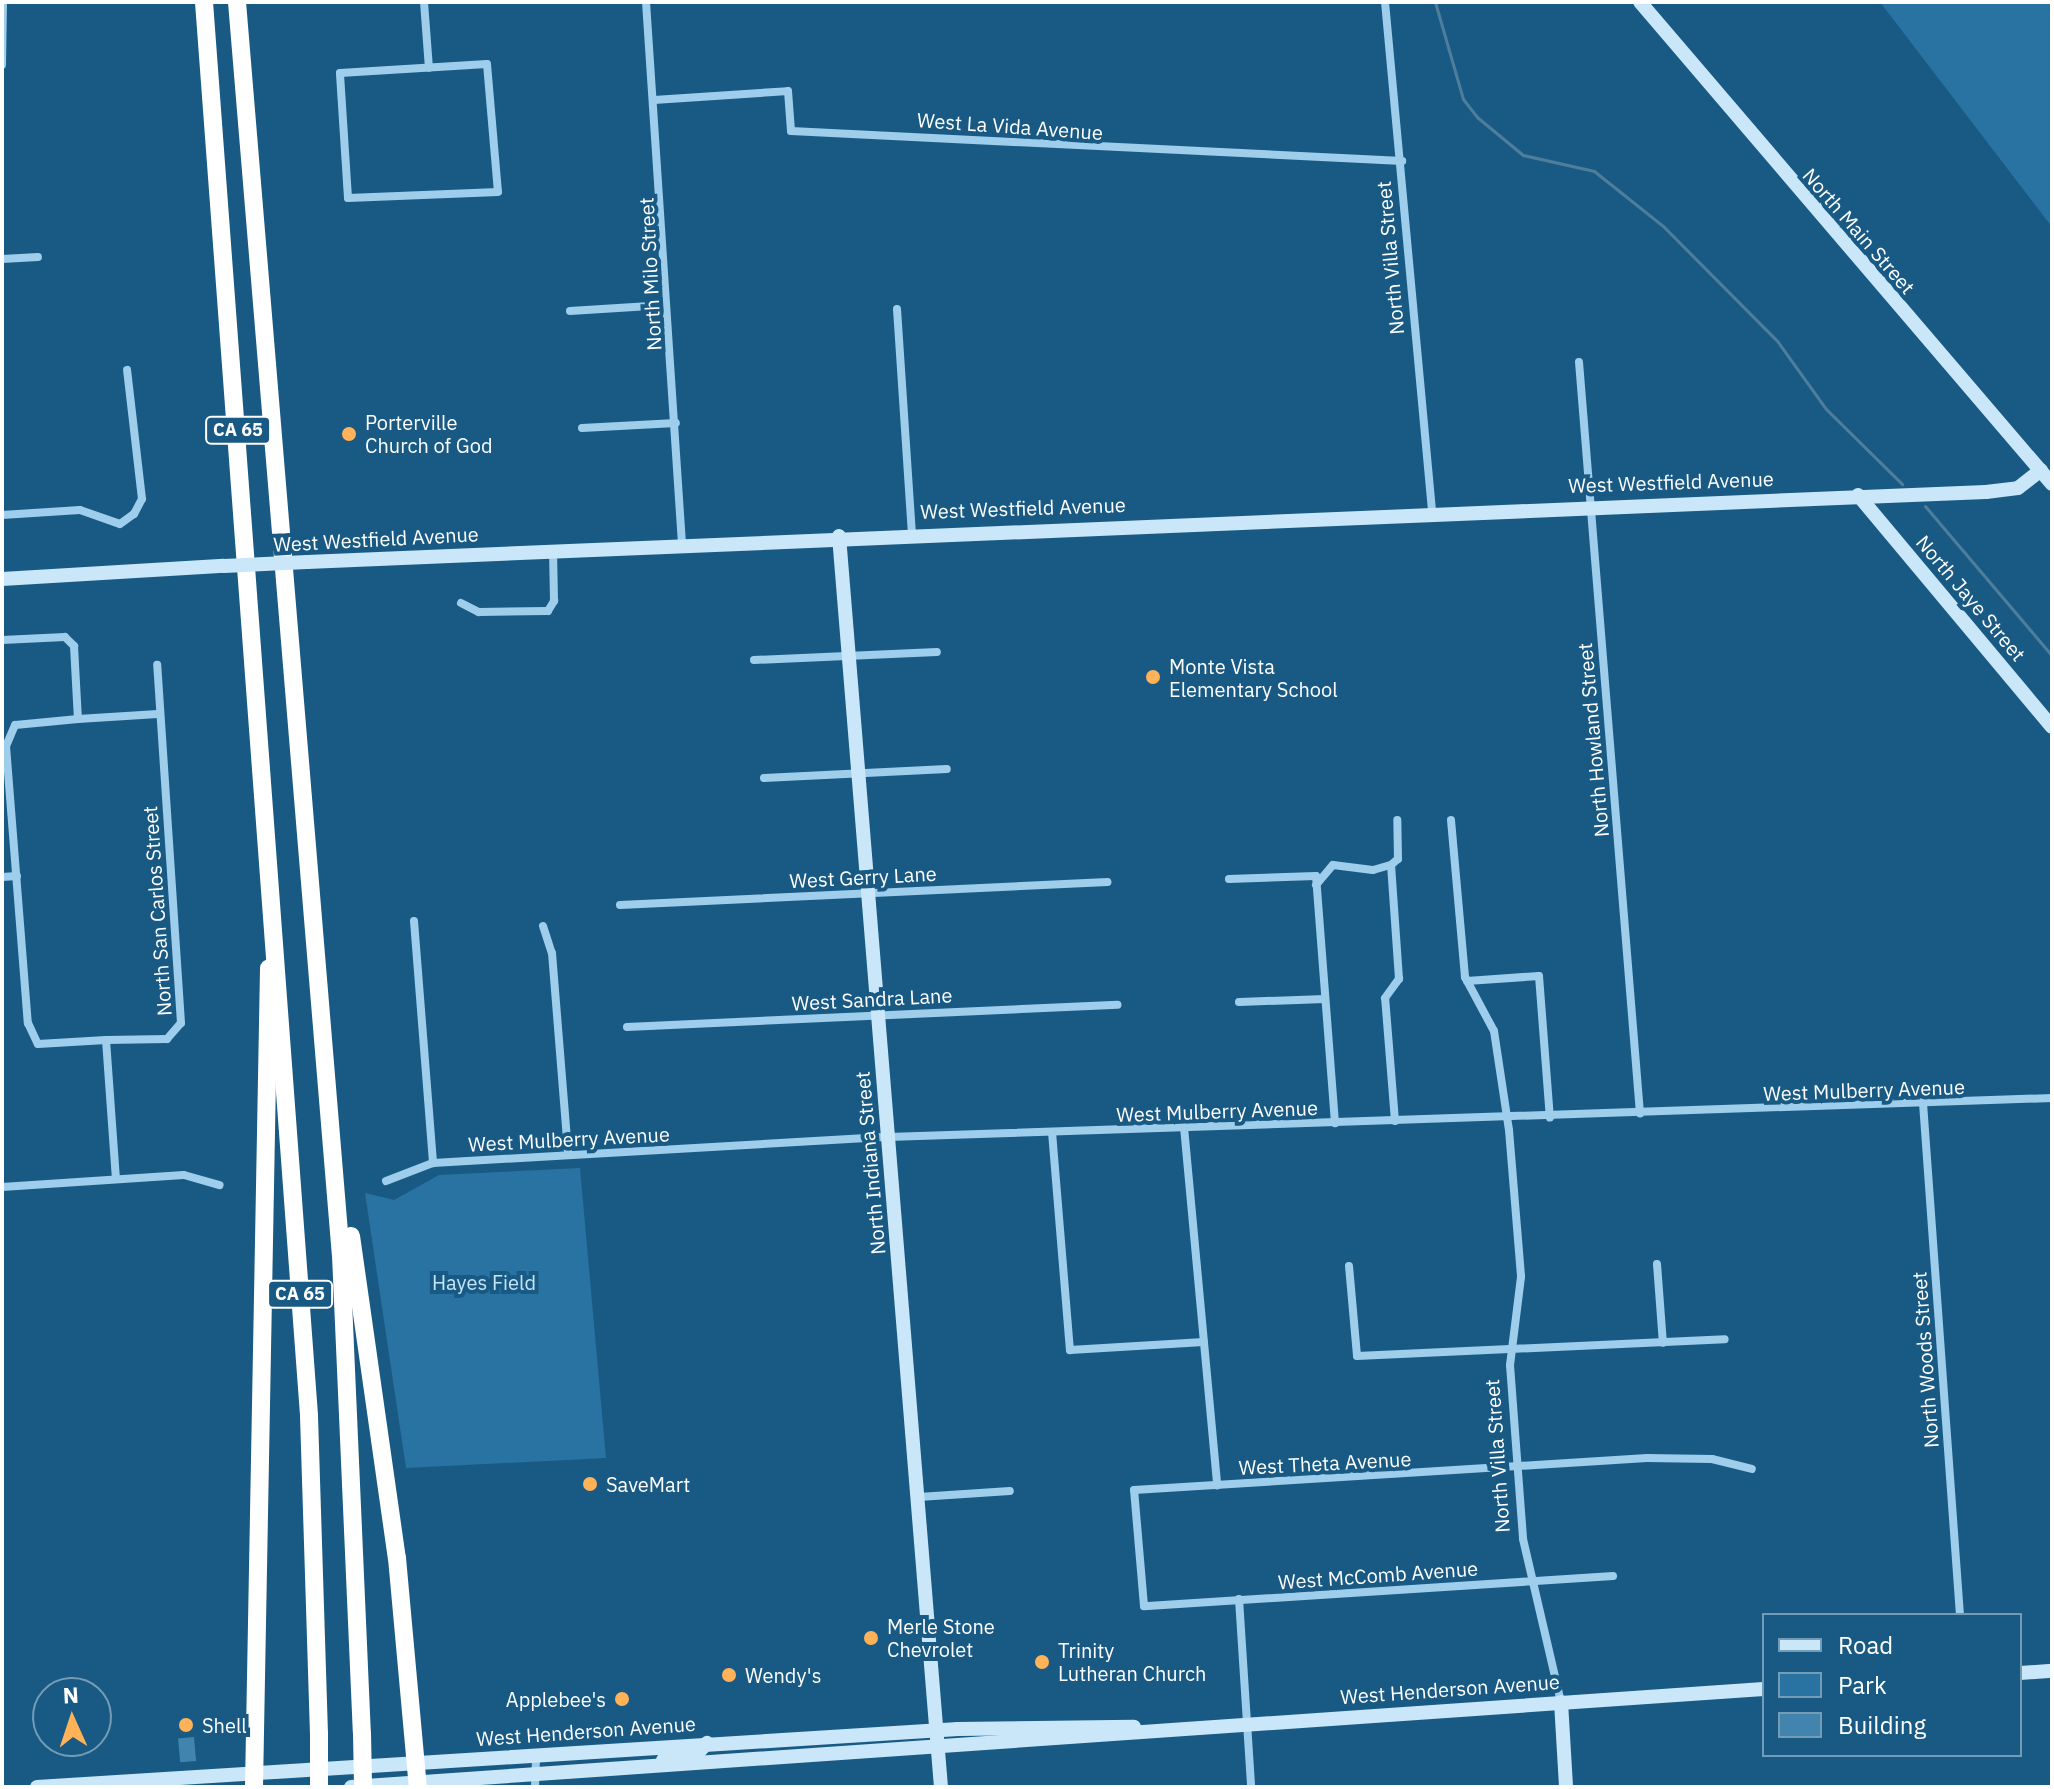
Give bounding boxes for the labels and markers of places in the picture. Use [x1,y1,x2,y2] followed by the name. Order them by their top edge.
[365,410,492,457] place label: Porterville Church of God
[340,425,358,443] marker: Porterville Church of God
[1169,654,1338,701] place label: Monte Vista Elementary School
[1144,668,1162,686] marker: Monte Vista Elementary School
[606,1472,690,1496] place label: SaveMart
[581,1475,599,1493] marker: SaveMart
[887,1614,995,1661] place label: Merle Stone Chevrolet
[862,1629,880,1647] marker: Merle Stone Chevrolet
[1058,1638,1206,1685] place label: Trinity Lutheran Church
[1033,1653,1051,1671] marker: Trinity Lutheran Church
[745,1663,821,1687] place label: Wendy's
[720,1666,738,1684] marker: Wendy's
[506,1687,606,1711] place label: Applebee's
[613,1690,631,1708] marker: Applebee's
[202,1713,247,1737] place label: Shell
[177,1716,195,1734] marker: Shell

